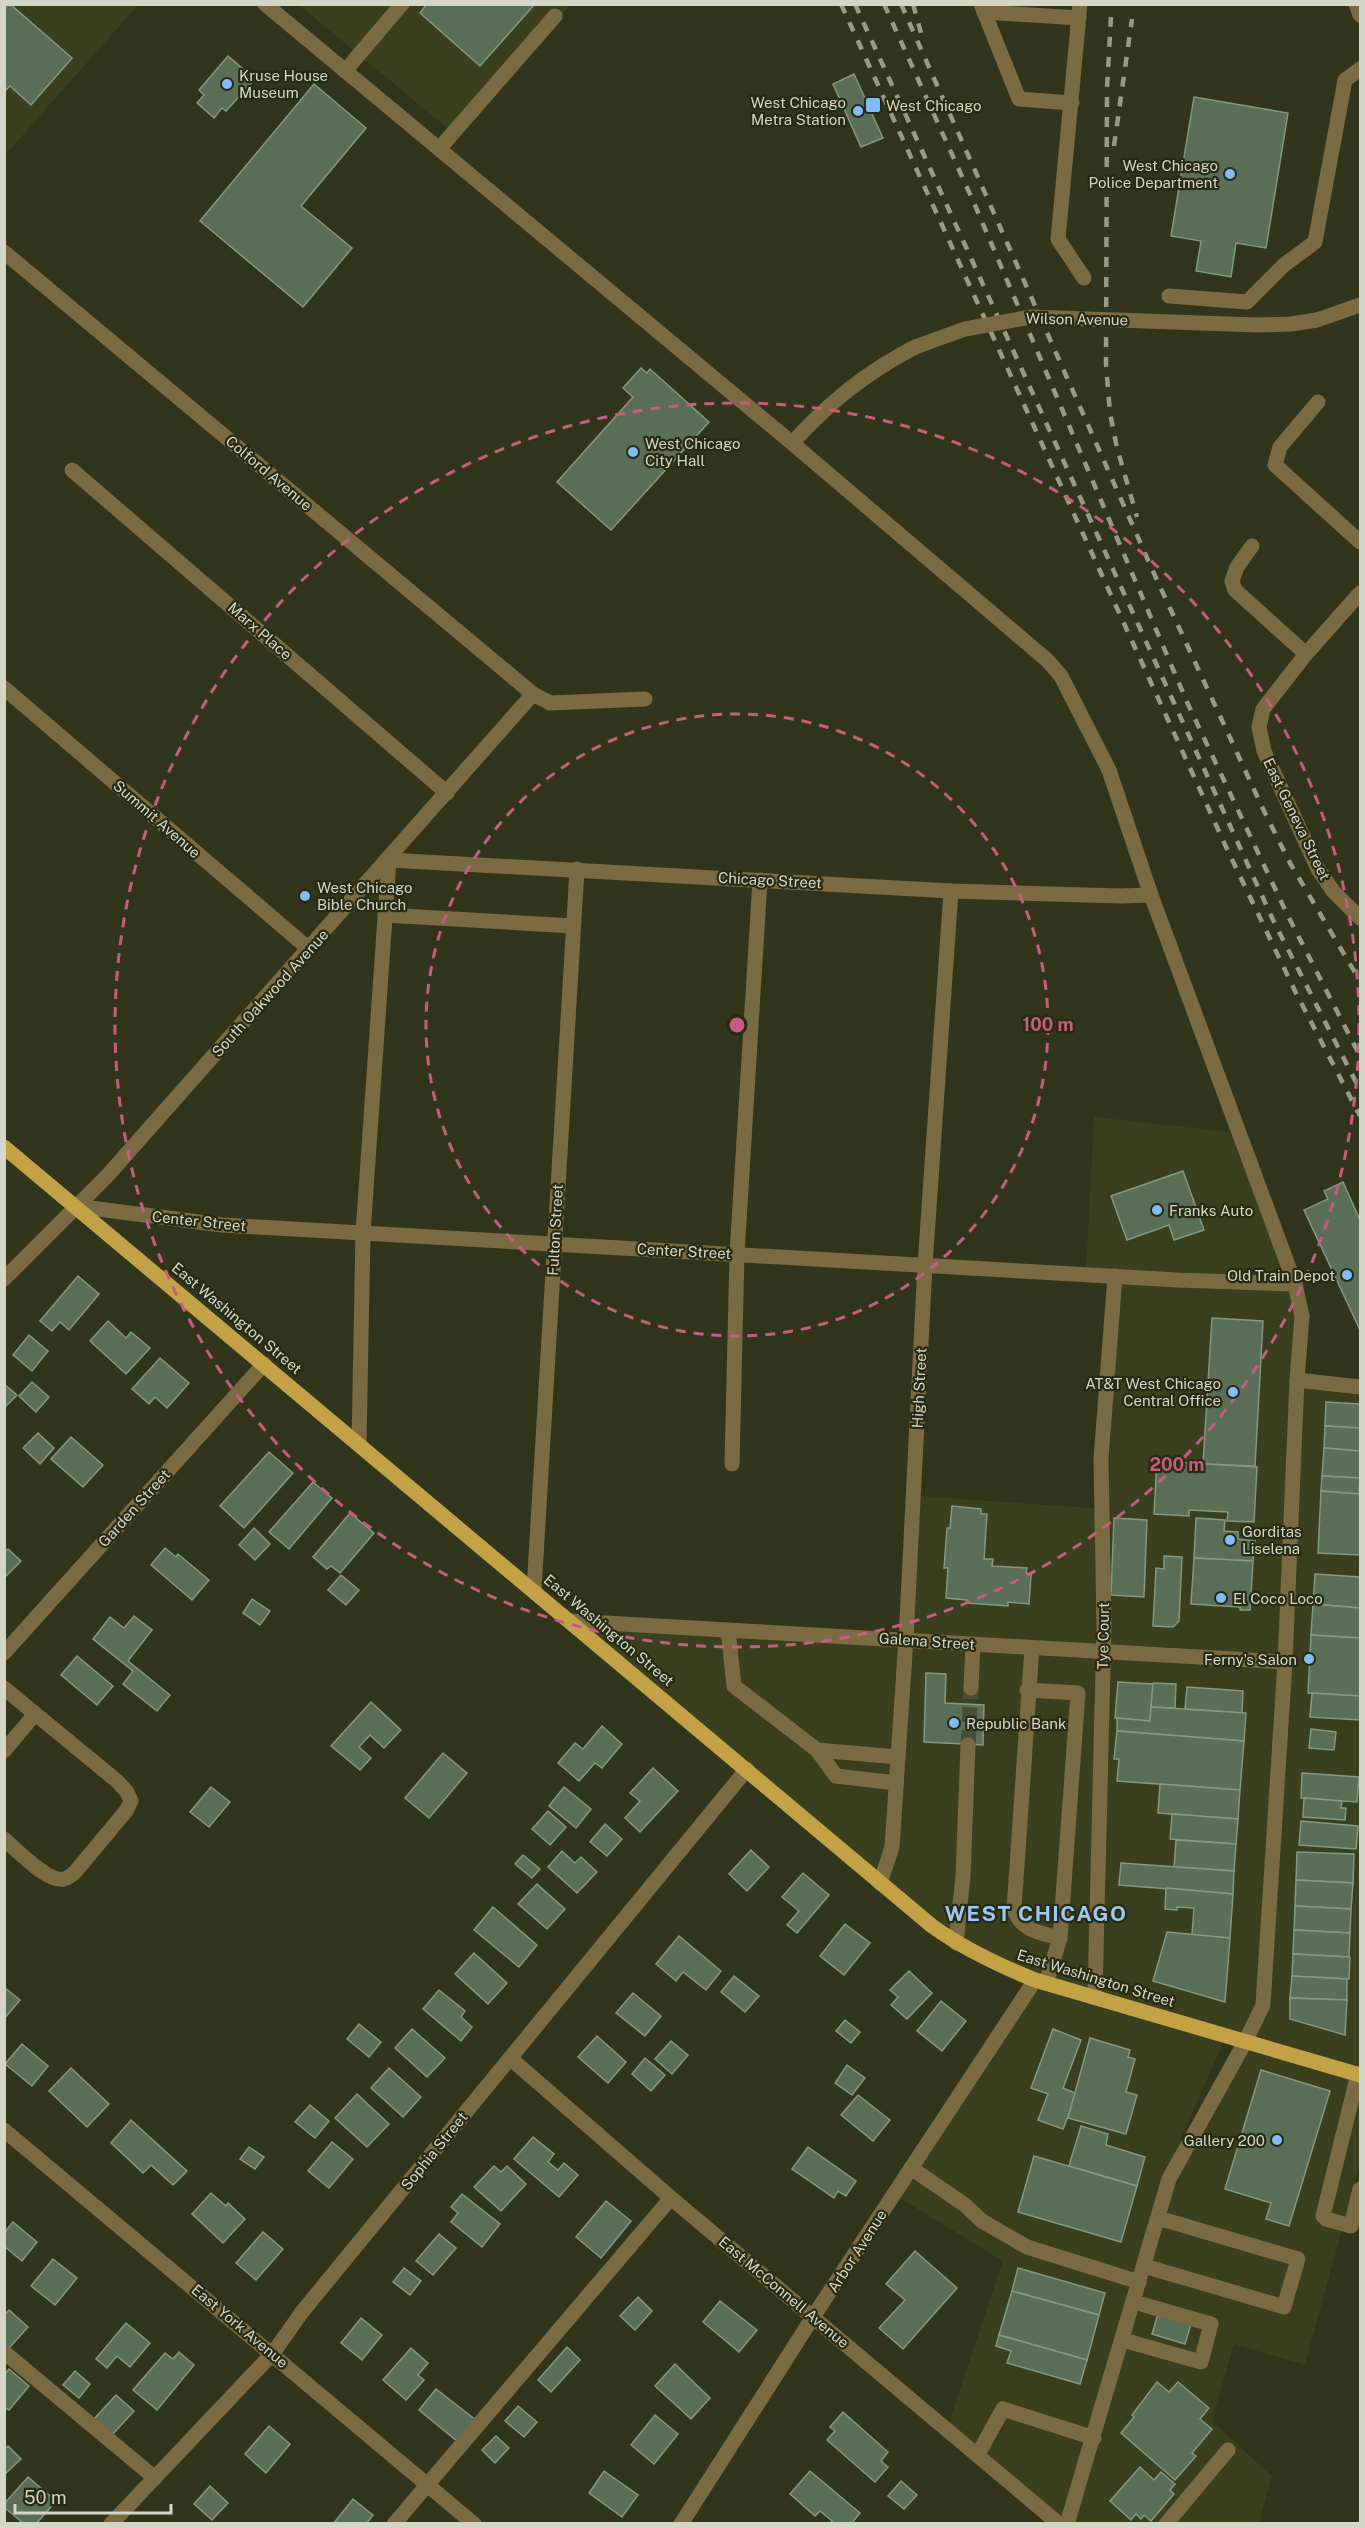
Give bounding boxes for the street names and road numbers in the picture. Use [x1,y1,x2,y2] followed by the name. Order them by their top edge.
[1026,310,1128,328] street label: Wilson Avenue
[222,432,316,514] street label: Colford Avenue
[225,599,295,663] street label: Marx Place
[1260,755,1334,883] street label: East Geneva Street
[110,777,204,861] street label: Summit Avenue
[718,869,823,891] street label: Chicago Street
[208,926,332,1060] street label: South Oakwood Avenue
[544,1184,566,1276] street label: Fulton Street
[151,1208,247,1234] street label: Center Street
[636,1240,732,1262] street label: Center Street
[169,1259,305,1377] street label: East Washington Street
[908,1347,930,1429] street label: High Street
[95,1466,173,1550] street label: Garden Street
[541,1571,677,1689] street label: East Washington Street
[1094,1602,1112,1670] street label: Tye Court
[878,1629,976,1653] street label: Galena Street
[1015,1946,1177,2010] street label: East Washington Street
[397,2108,471,2193] street label: Sophia Street
[824,2207,890,2295] street label: Arbor Avenue
[716,2233,852,2351] street label: East McConnell Avenue
[188,2281,292,2371] street label: East York Avenue

